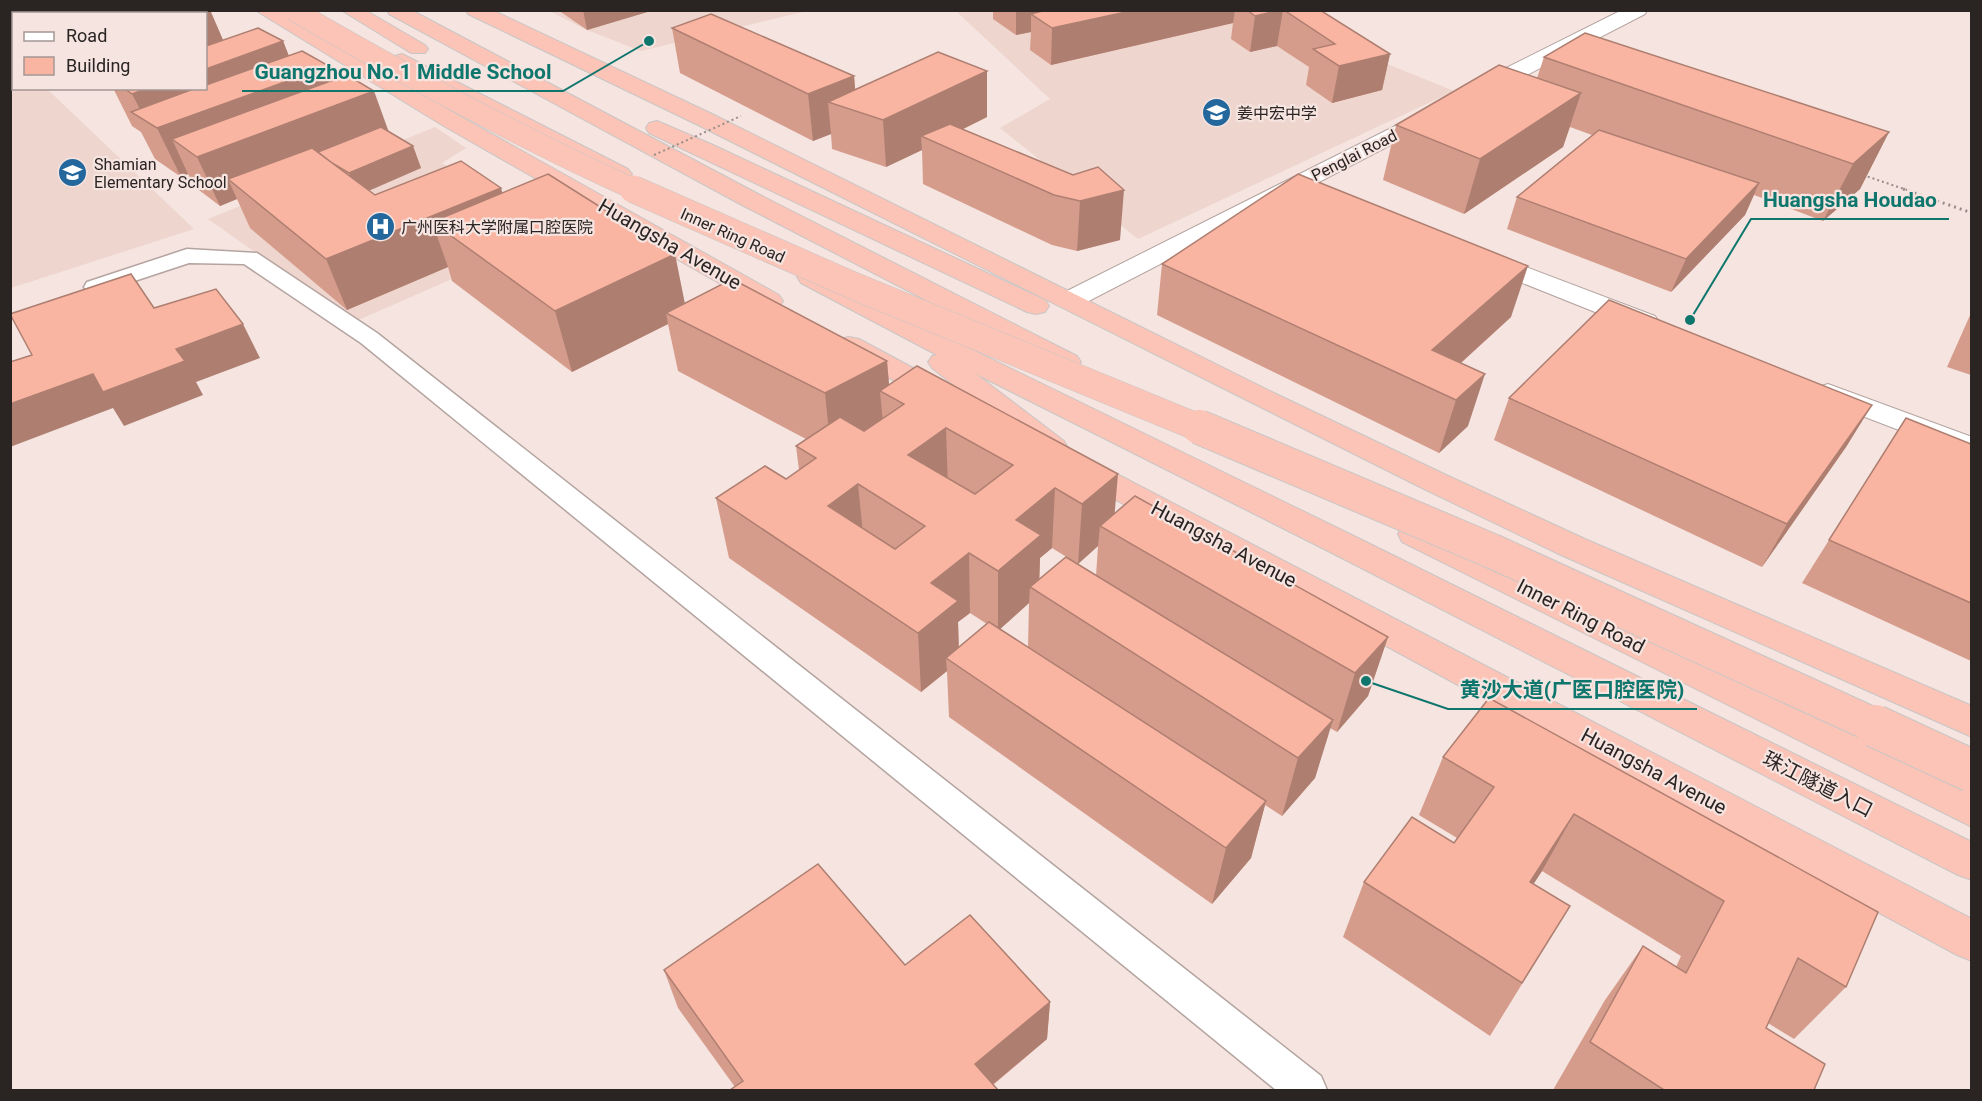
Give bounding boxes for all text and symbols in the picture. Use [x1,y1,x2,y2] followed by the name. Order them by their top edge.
[12,12,207,90] legend
[66,25,107,46] text: Road
[242,52,563,91] callout: Guangzhou No.1 Middle School
[66,55,130,76] text: Building
[255,60,552,84] text: Guangzhou No.1 Middle School
[1200,97,1232,129] school or university icon: 姜中宏中学
[1237,104,1317,123] place label: 姜中宏中学
[1308,126,1400,185] street label: Penglai Road
[94,155,227,192] place label: Shamian Elementary School
[57,157,89,189] school or university icon: Shamian Elementary School
[1751,180,1949,219] callout: Huangsha Houdao
[1763,188,1937,212] text: Huangsha Houdao
[594,193,746,295] street label: Huangsha Avenue
[678,204,788,267] street label: Inner Ring Road
[364,211,396,243] hospital icon: 广州医科大学附属口腔医院
[401,218,593,237] place label: 广州医科大学附属口腔医院
[1147,496,1301,592] street label: Huangsha Avenue
[1513,573,1649,659] street label: Inner Ring Road
[1448,670,1697,709] callout: 黄沙大道(广医口腔医院)
[1460,678,1684,702] text: 黄沙大道(广医口腔医院)
[1577,723,1731,819] street label: Huangsha Avenue
[1759,746,1877,822] street label: 珠江隧道入口

